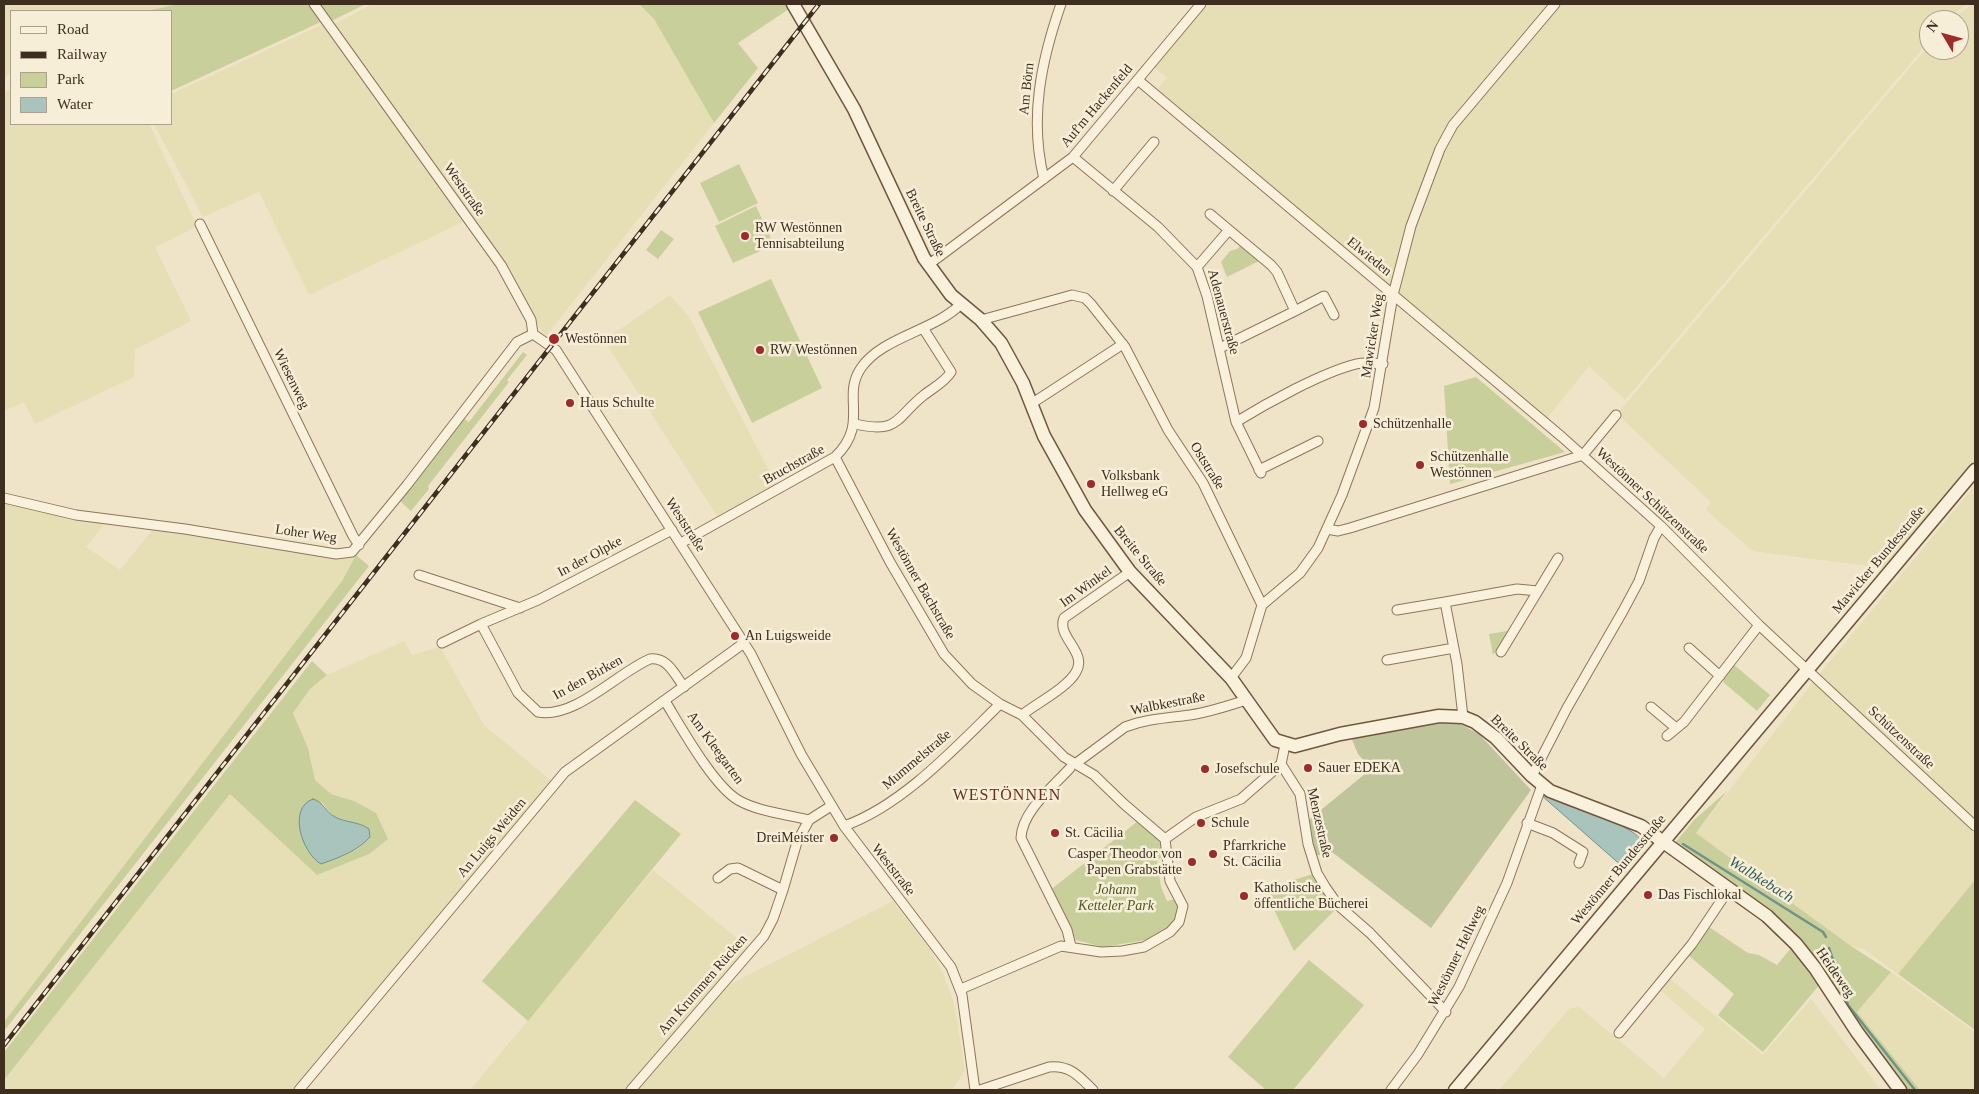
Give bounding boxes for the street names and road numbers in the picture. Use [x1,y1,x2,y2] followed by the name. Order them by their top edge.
[1057,61,1137,151] street label: Auf'm Hackenfeld
[1016,62,1038,116] street label: Am Börn
[440,160,488,220] street label: Weststraße
[901,186,949,260] street label: Breite Straße
[1343,234,1395,280] street label: Elwieden
[1204,267,1242,357] street label: Adenauerstraße
[1358,292,1388,380] street label: Mawicker Weg
[269,346,313,412] street label: Wiesenweg
[1186,439,1228,493] street label: Oststraße
[760,441,828,489] street label: Bruchstraße
[1592,444,1712,558] street label: Westönner Schützenstraße
[661,495,709,555] street label: Weststraße
[1829,503,1929,617] street label: Mawicker Bundesstraße
[274,521,338,547] street label: Loher Weg
[1110,522,1170,590] street label: Breite Straße
[881,526,959,642] street label: Westönner Bachstraße
[555,533,625,581] street label: In der Olpke
[1057,563,1115,611] street label: Im Winkel
[550,652,626,704] street label: In den Birken
[1129,689,1207,719] street label: Walbkestraße
[1864,703,1938,773] street label: Schützenstraße
[683,708,747,788] street label: Am Kleegarten
[1487,711,1551,775] street label: Breite Straße
[879,726,955,794] street label: Mummelstraße
[1303,786,1335,860] street label: Menzestraße
[454,795,530,881] street label: An Luigs Weiden
[1568,812,1670,928] street label: Westönner Bundesstraße
[868,841,918,899] street label: Weststraße
[1425,903,1489,1009] street label: Westönner Hellweg
[655,931,751,1039] street label: Am Krummen Rücken
[1812,945,1858,1001] street label: Heideweg

